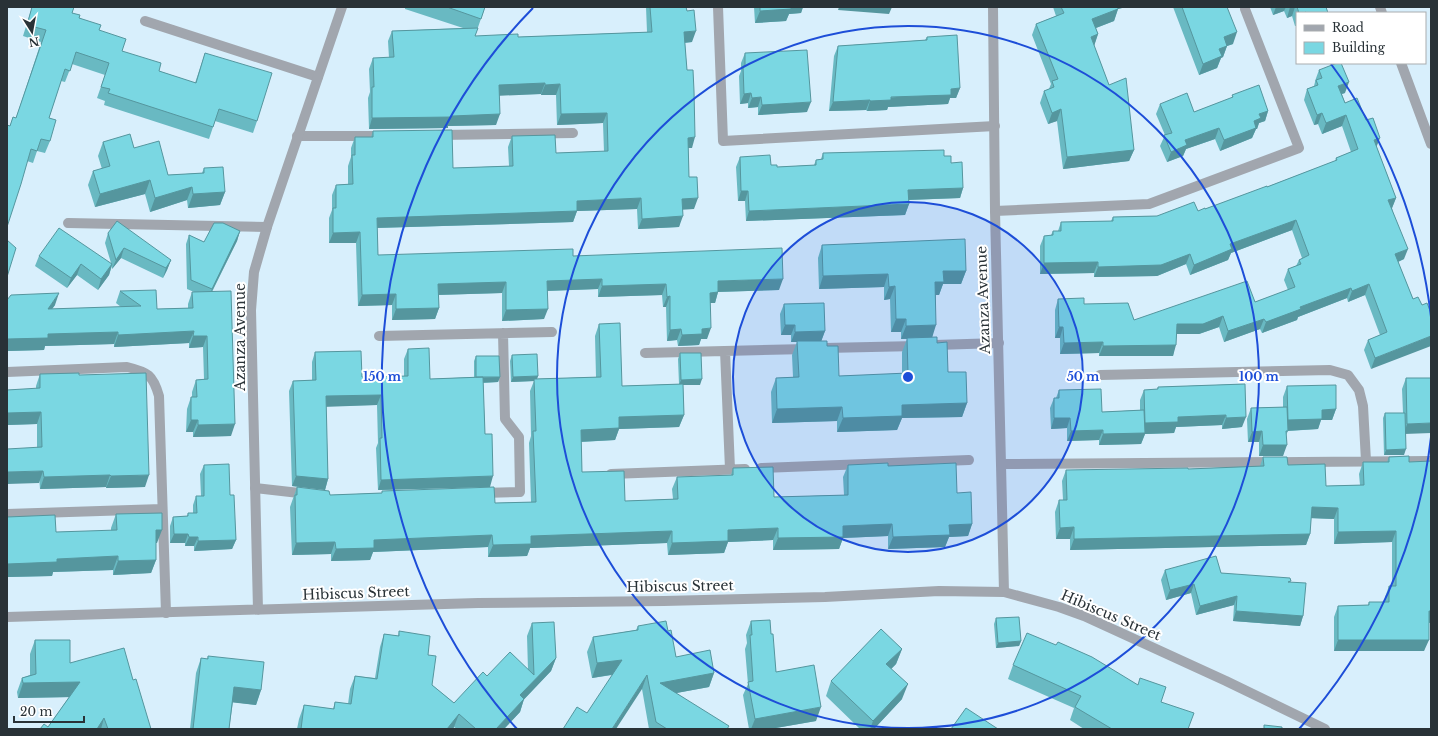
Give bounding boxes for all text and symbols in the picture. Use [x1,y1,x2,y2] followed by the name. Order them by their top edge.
[12,12,52,52] north arrow
[1296,12,1426,64] legend
[1332,20,1364,35] text: Road
[27,34,40,50] text: N
[1332,40,1386,55] text: Building
[972,246,994,355] street label: Azanza Avenue
[231,283,249,392] street label: Azanza Avenue
[363,369,402,384] text: 150 m
[1067,369,1100,384] text: 50 m
[1239,369,1280,384] text: 100 m
[901,370,915,384] centre of rings
[626,576,735,596] street label: Hibiscus Street
[302,582,411,604] street label: Hibiscus Street
[1058,586,1165,645] street label: Hibiscus Street
[14,698,84,724] scale bar
[20,704,52,719] text: 20 m

